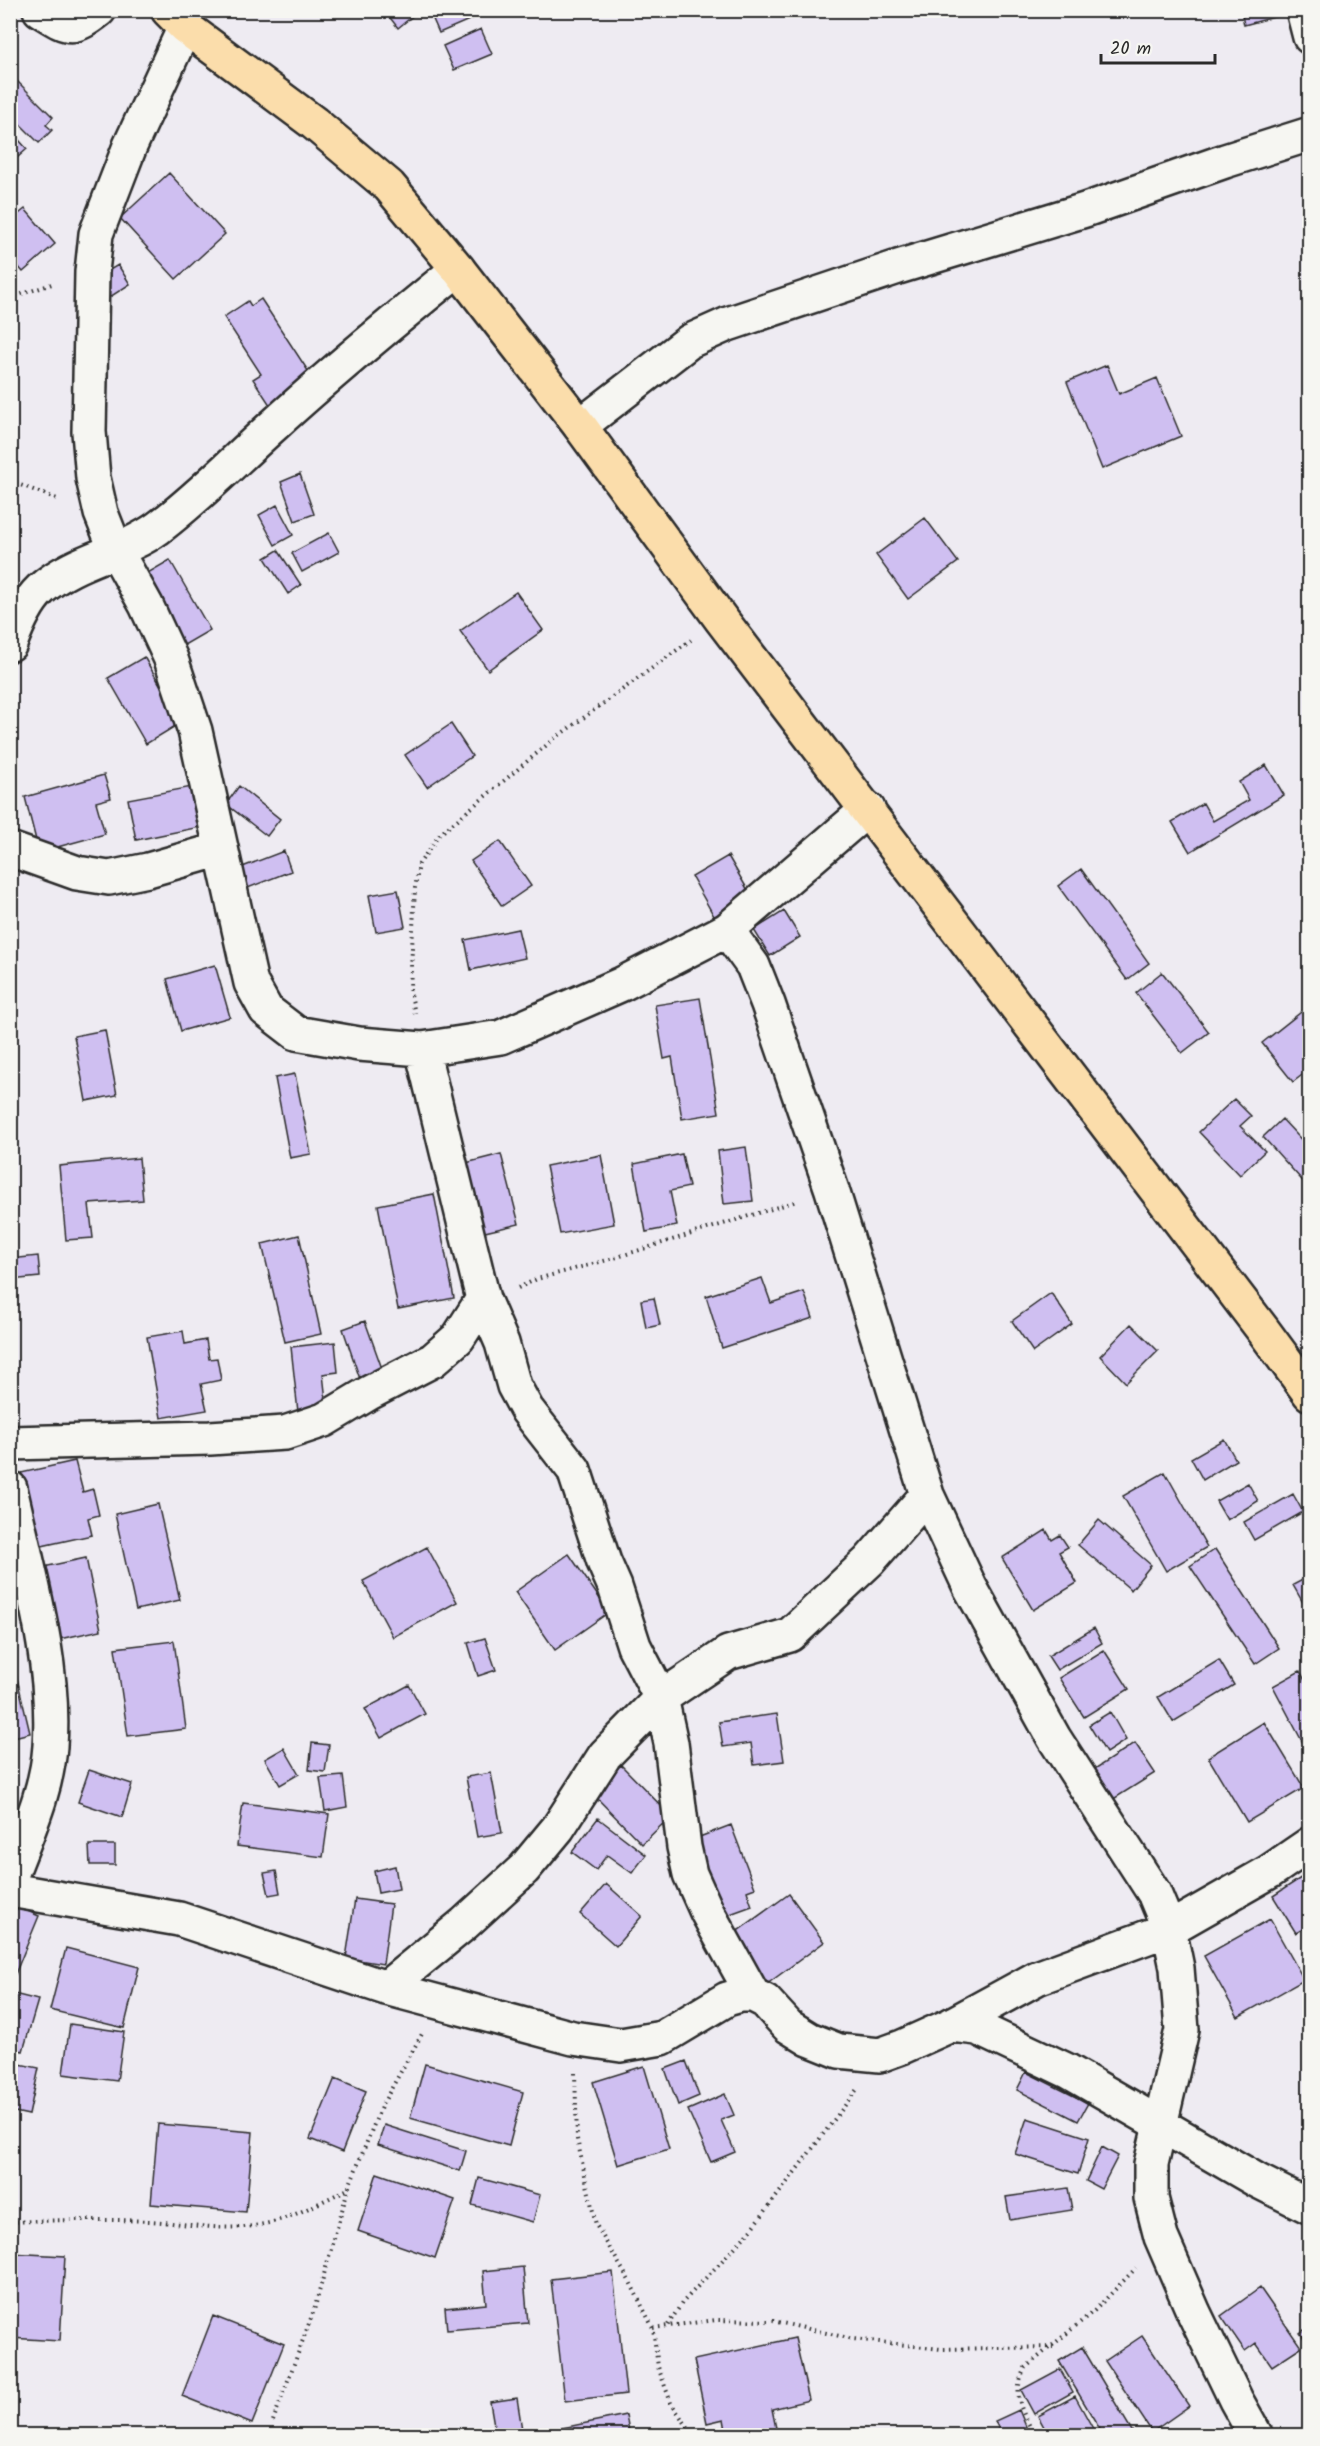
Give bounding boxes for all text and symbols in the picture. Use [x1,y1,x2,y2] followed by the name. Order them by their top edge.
[1101,27,1215,65] scale bar
[1110,35,1151,64] text: 20 m

